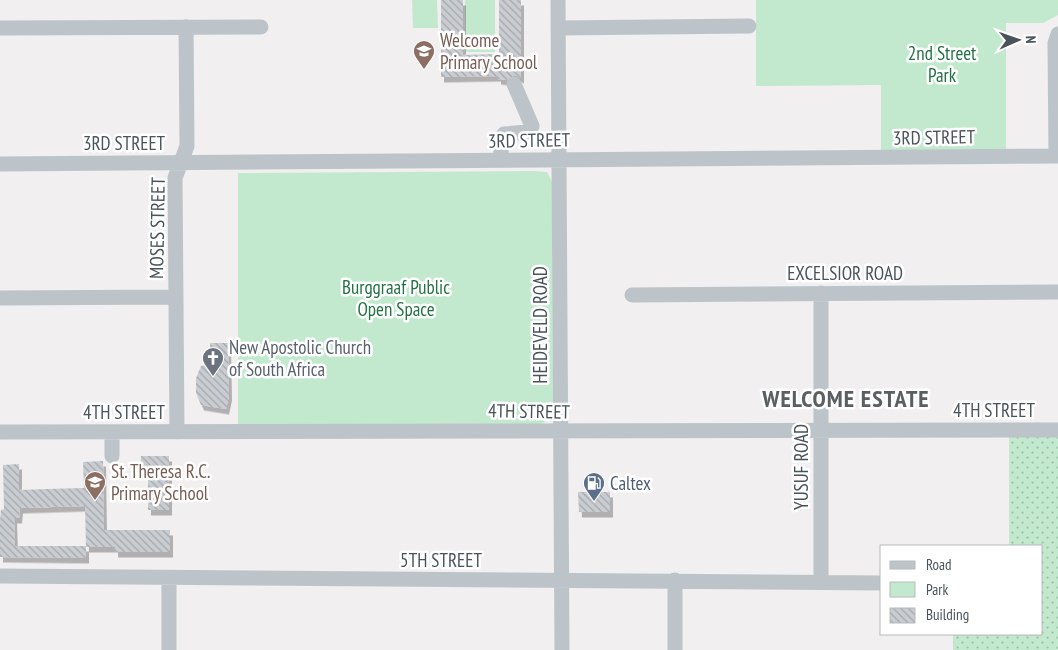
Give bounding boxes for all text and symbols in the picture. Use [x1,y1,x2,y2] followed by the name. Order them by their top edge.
[993,15,1043,65] north arrow
[440,28,538,74] place label: Welcome Primary School
[1022,35,1040,44] text: N
[412,39,436,70] school or university icon: Welcome Primary School
[908,41,977,87] park label: 2nd Street Park
[893,124,976,150] street label: 3RD STREET
[488,127,571,153] street label: 3RD STREET
[83,131,166,155] street label: 3RD STREET
[144,177,170,279] street label: MOSES STREET
[787,261,903,285] street label: EXCELSIOR ROAD
[528,266,552,384] street label: HEIDEVELD ROAD
[342,275,450,321] park label: Burggraaf Public Open Space
[229,335,371,381] place label: New Apostolic Church of South Africa
[201,346,225,377] church icon: New Apostolic Church of South Africa
[761,383,930,414] district label: WELCOME ESTATE
[488,398,571,424] street label: 4TH STREET
[953,398,1035,422] street label: 4TH STREET
[83,400,165,424] street label: 4TH STREET
[789,424,813,510] street label: YUSUF ROAD
[111,459,210,505] place label: St. Theresa R.C. Primary School
[83,470,107,501] school or university icon: St. Theresa R.C. Primary School
[582,471,606,502] fuel station icon: Caltex
[610,471,651,495] place label: Caltex
[880,545,1043,635] legend
[400,548,482,572] street label: 5TH STREET
[926,555,952,574] text: Road
[926,580,948,599] text: Park
[926,605,969,624] text: Building

